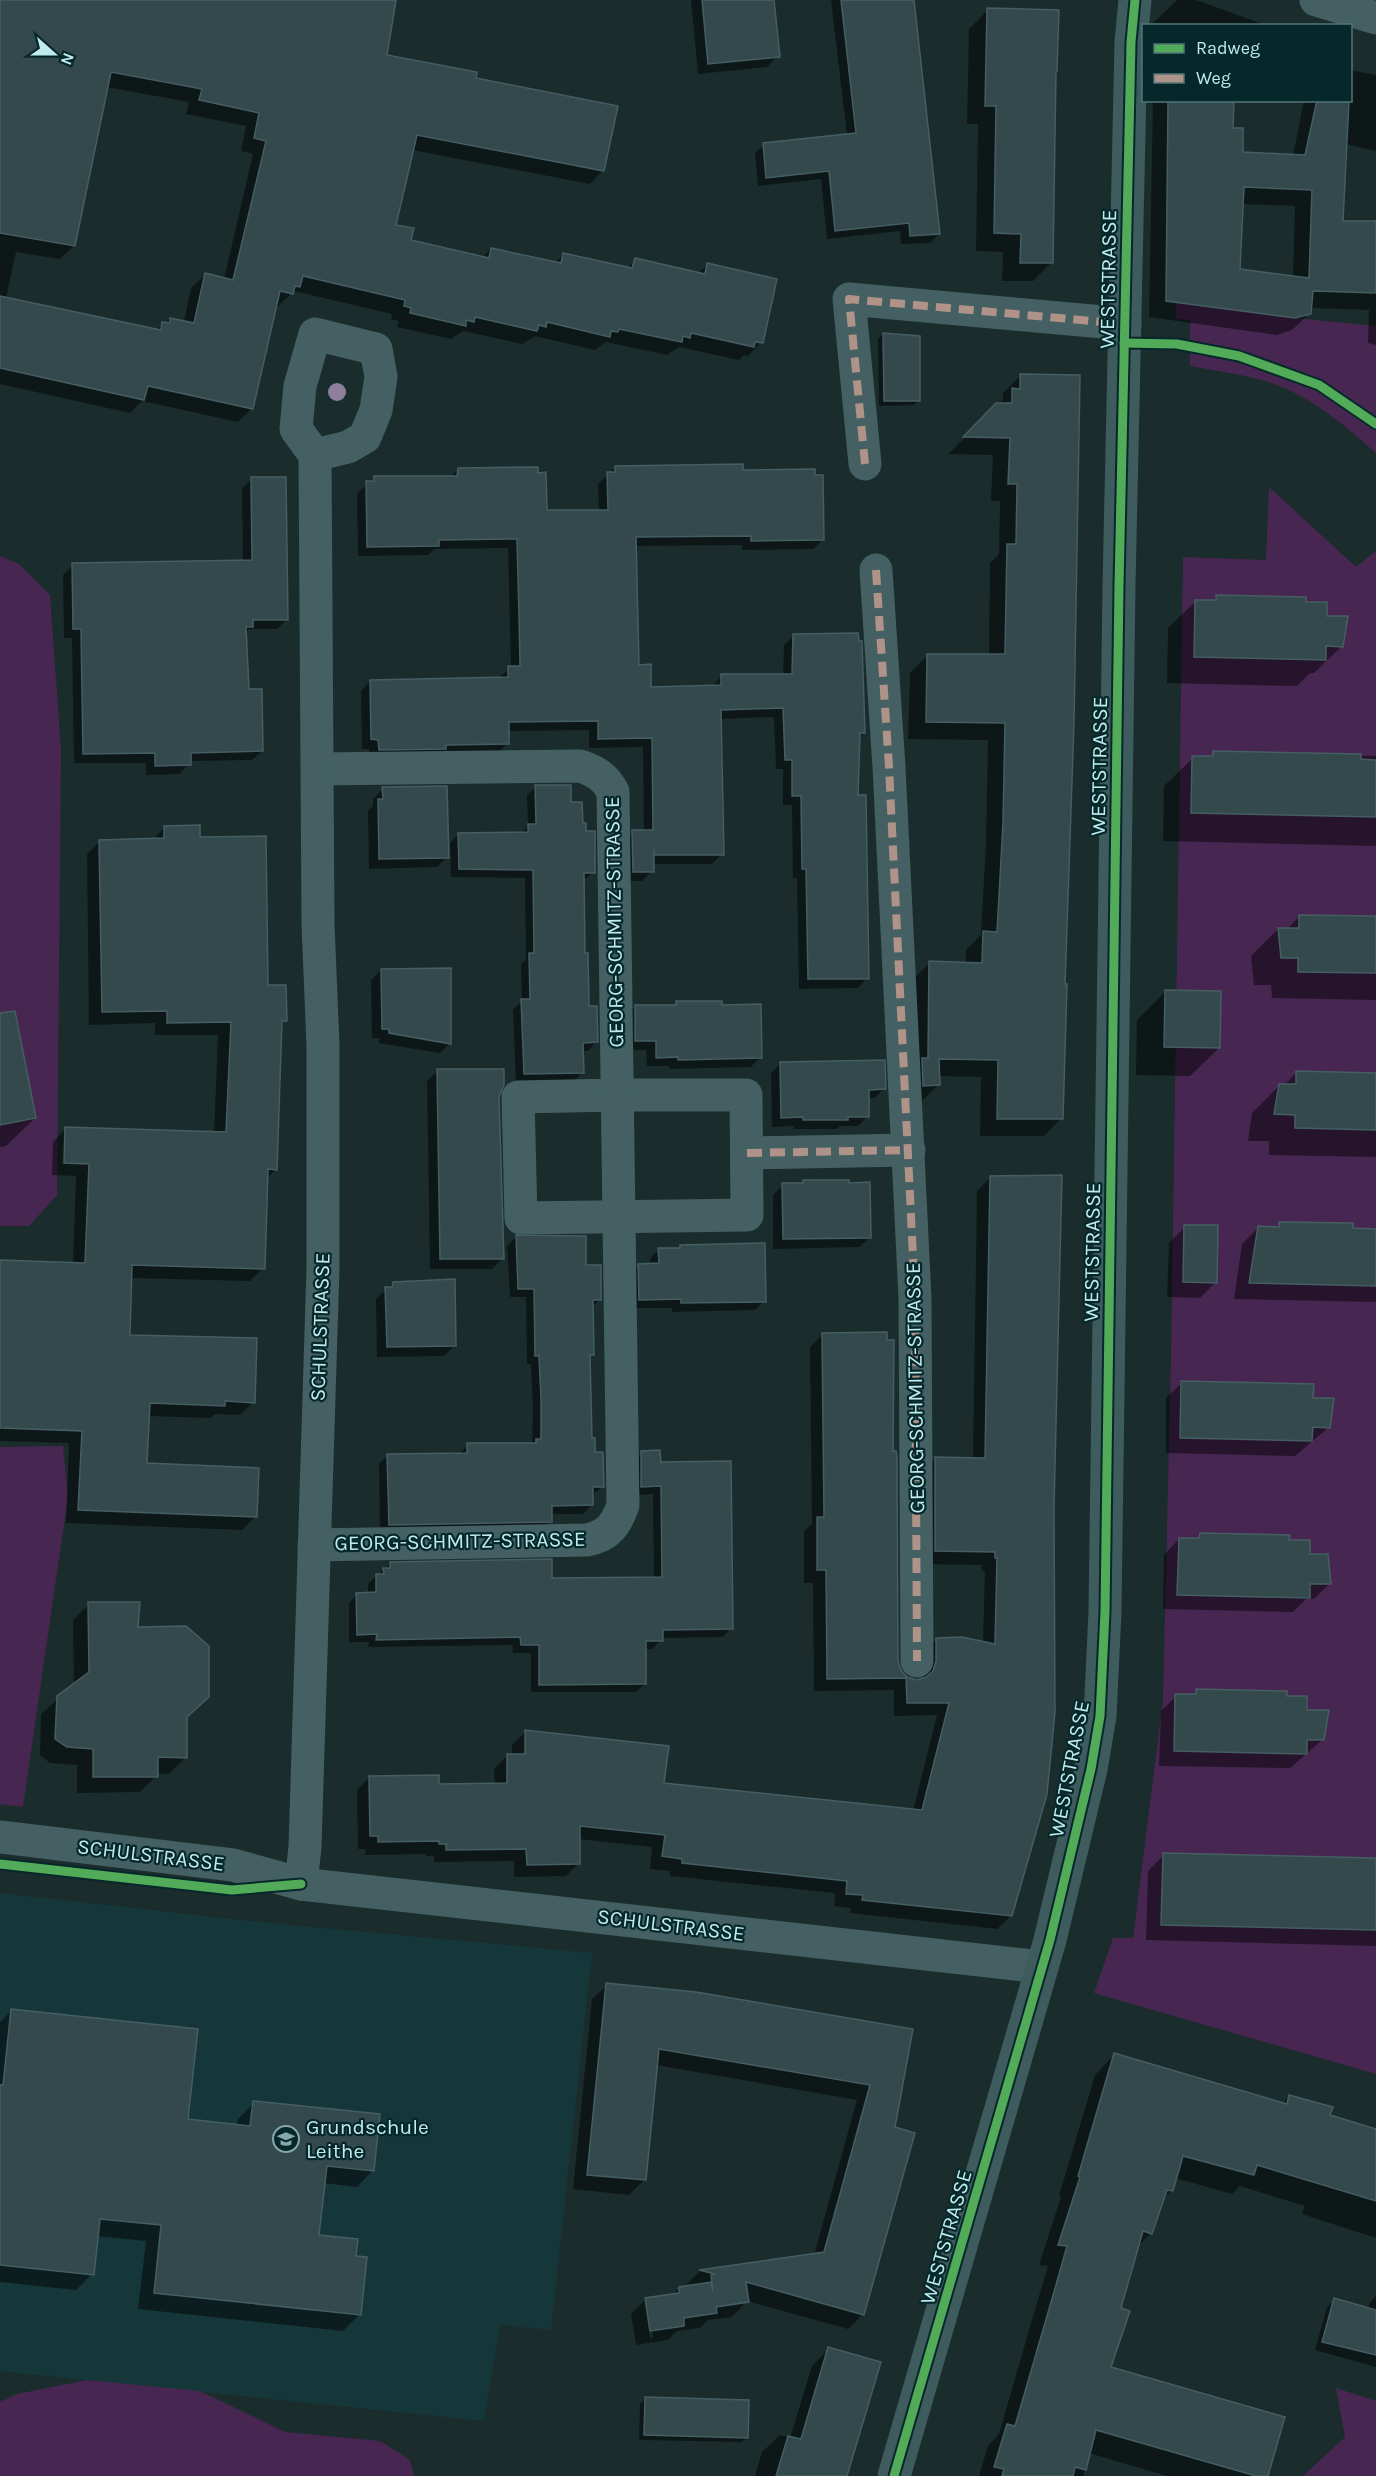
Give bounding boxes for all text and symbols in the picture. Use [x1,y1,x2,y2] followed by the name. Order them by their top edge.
[24,24,84,84] north arrow
[1142,24,1352,102] legend
[1196,37,1260,59] text: Radweg
[57,50,78,68] text: N
[1196,67,1231,89] text: Weg
[1095,209,1121,349] street label: WESTSTRASSE
[1086,696,1112,836] street label: WESTSTRASSE
[600,796,628,1048] street label: GEORG-SCHMITZ-STRASSE
[1079,1182,1105,1322] street label: WESTSTRASSE
[305,1252,335,1402] street label: SCHULSTRASSE
[901,1262,929,1514] street label: GEORG-SCHMITZ-STRASSE
[334,1527,586,1555] street label: GEORG-SCHMITZ-STRASSE
[1044,1698,1094,1840] street label: WESTSTRASSE
[76,1834,226,1876] street label: SCHULSTRASSE
[596,1904,746,1946] street label: SCHULSTRASSE
[306,2115,429,2163] place label: Grundschule Leithe
[271,2124,301,2154] school or university icon: Grundschule Leithe
[915,2167,977,2307] street label: WESTSTRASSE

